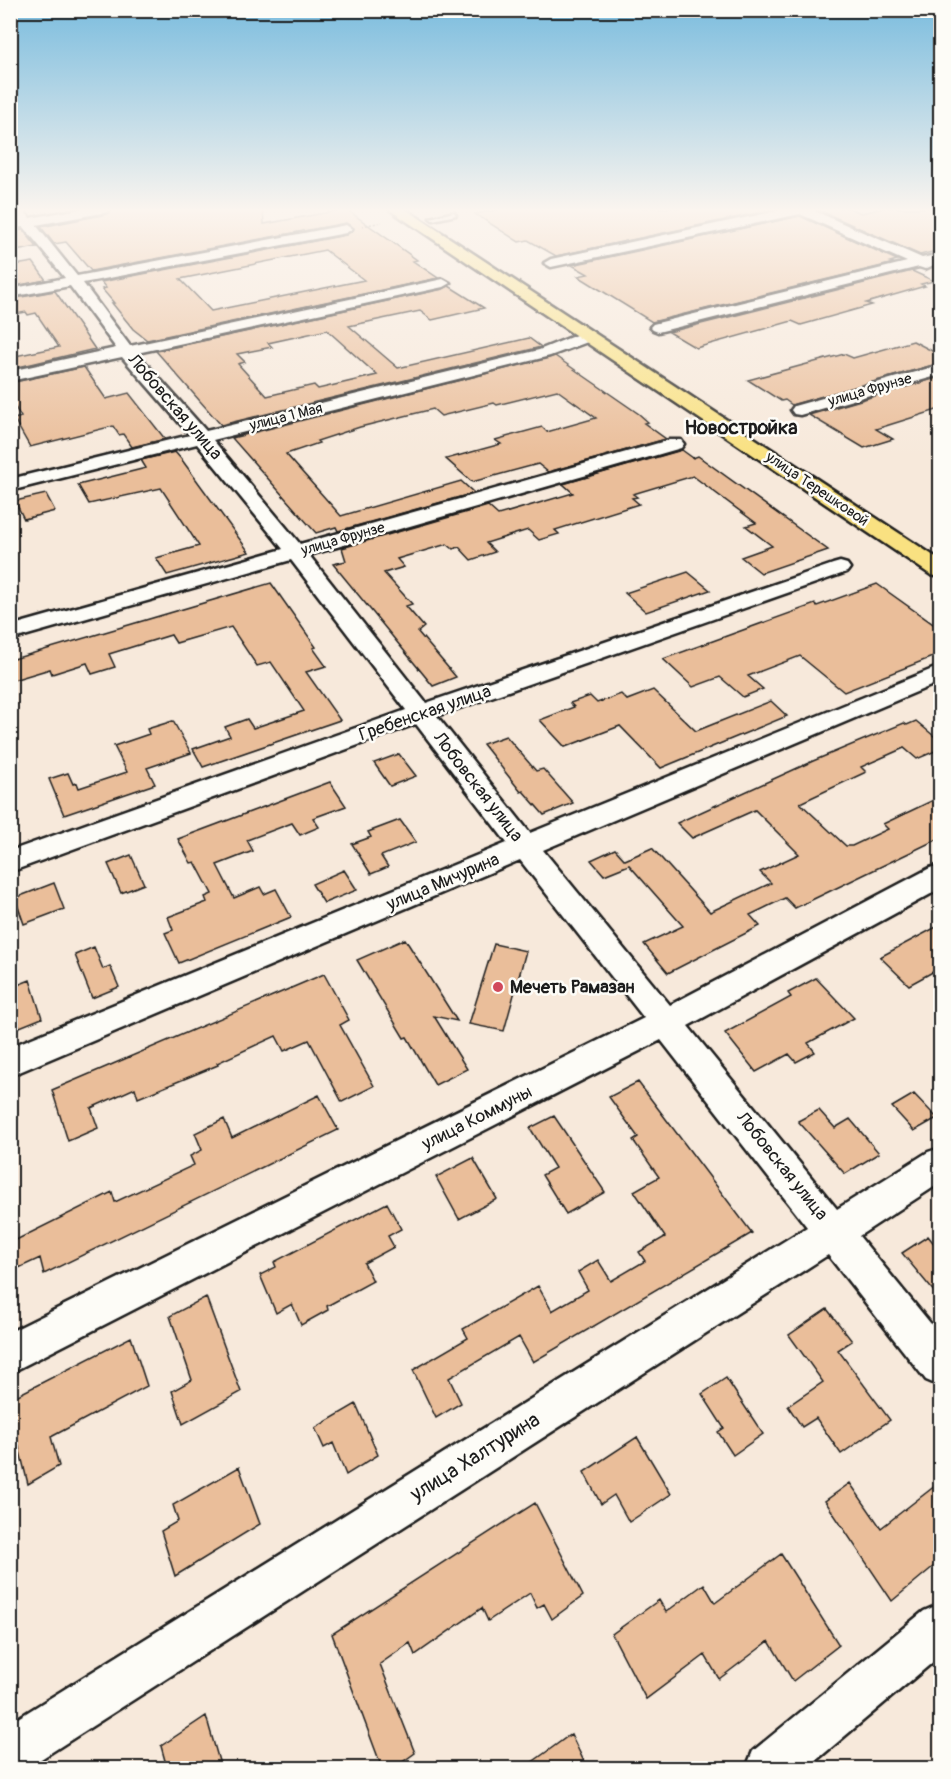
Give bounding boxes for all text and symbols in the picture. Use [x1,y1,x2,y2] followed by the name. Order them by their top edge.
[122,348,227,465] street label: Лобовская улица
[825,369,915,411] street label: улица Фрунзе
[247,399,324,435] street label: улица 1 Мая
[684,415,798,440] district label: Новостройка
[761,447,872,530] street label: улица Терешковой
[298,518,388,560] street label: улица Фрунзе
[356,680,494,746] street label: Гребенская улица
[427,727,528,847] street label: Лобовская улица
[382,848,503,916] street label: улица Мичурина
[510,976,635,999] place label: Мечеть Рамазан
[491,980,505,994] marker: Мечеть Рамазан
[417,1080,536,1156] street label: улица Коммуны
[730,1106,833,1225] street label: Лобовская улица
[404,1406,545,1508] street label: улица Халтурина

